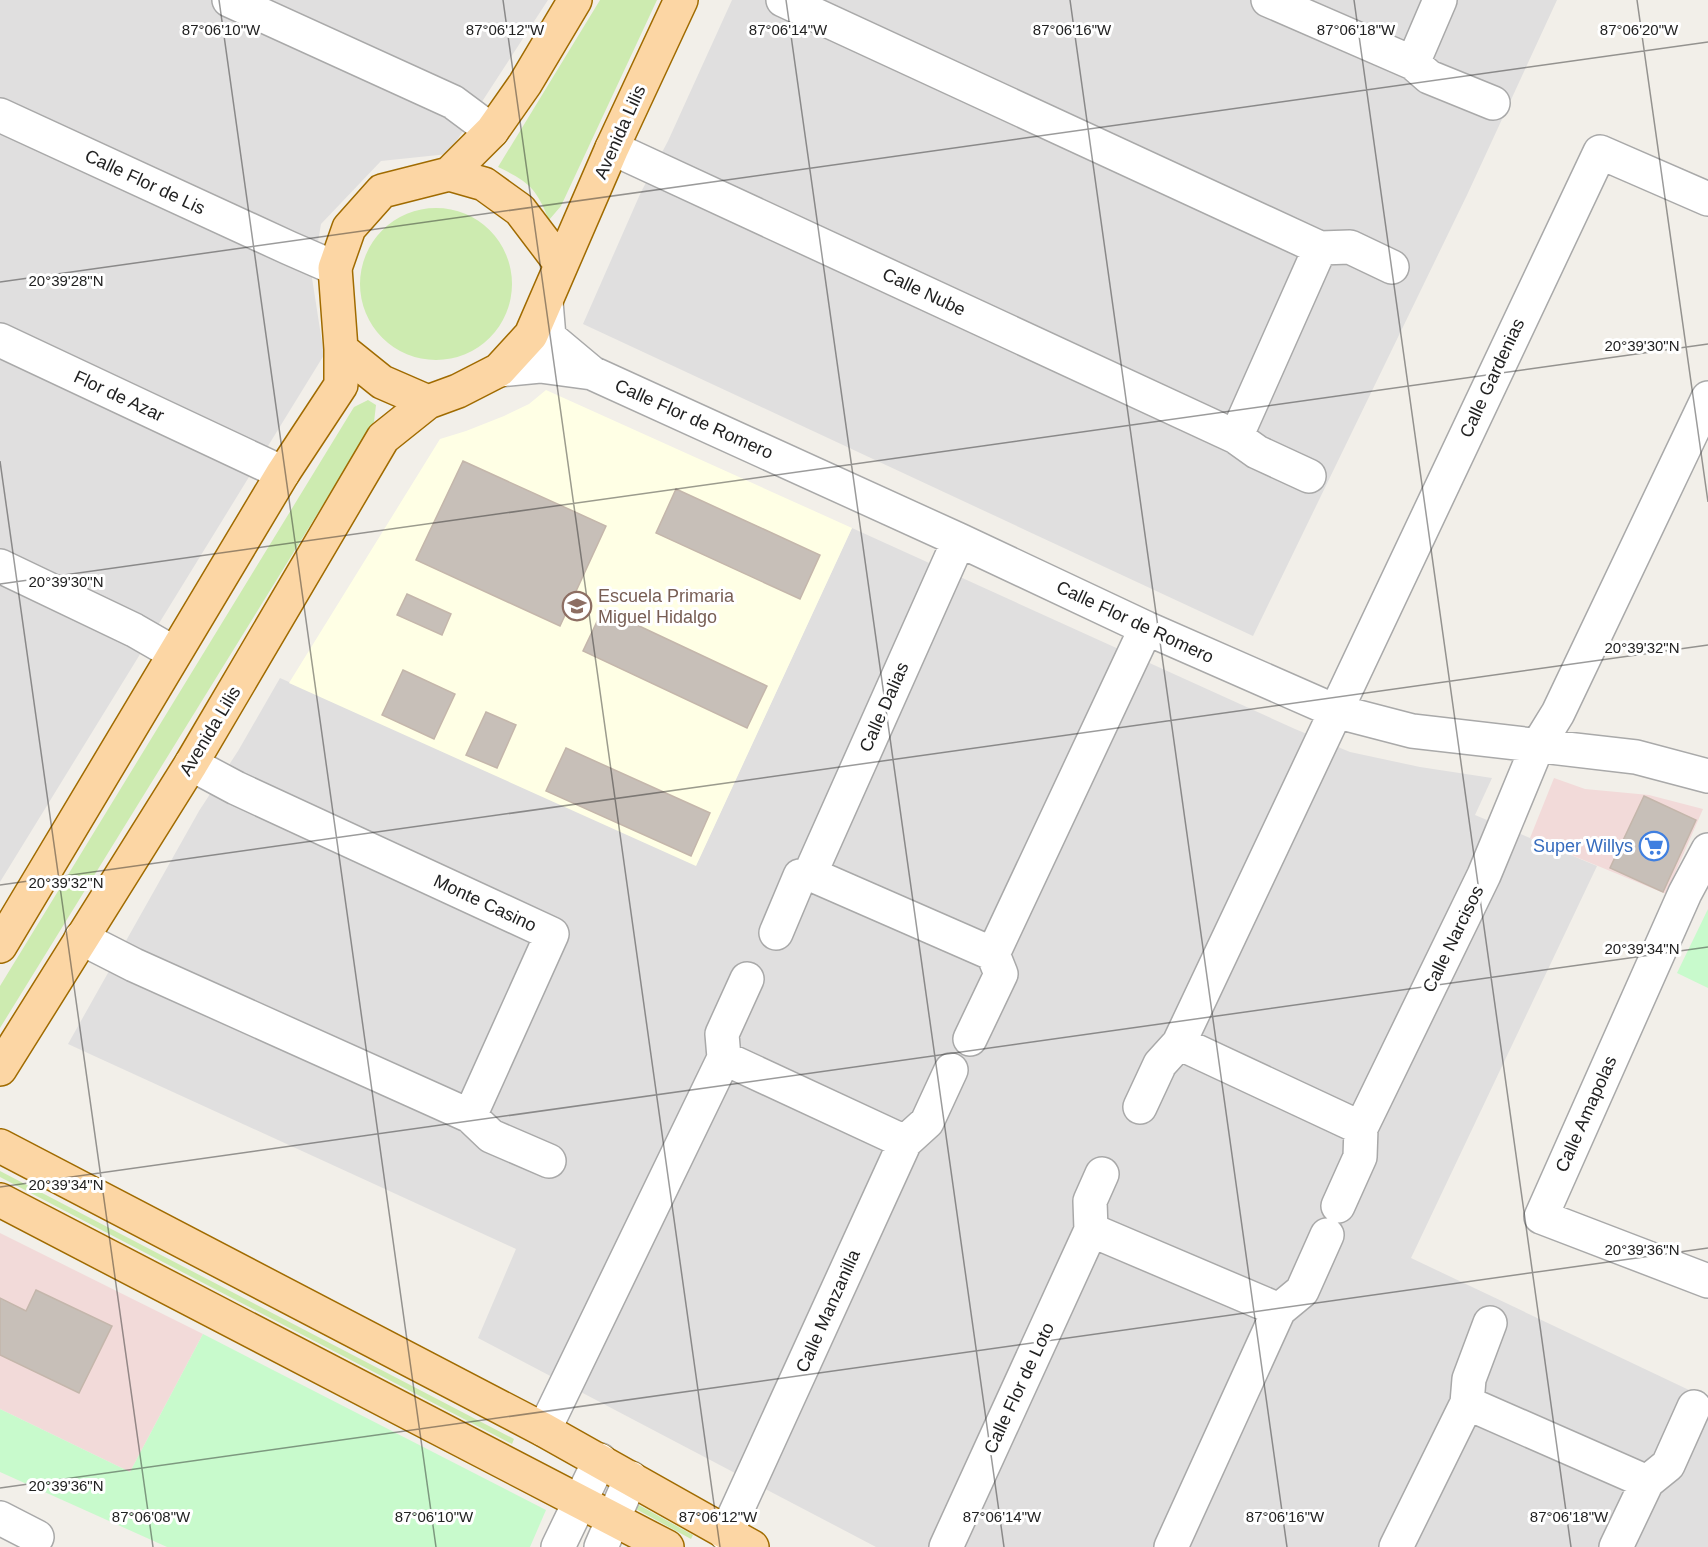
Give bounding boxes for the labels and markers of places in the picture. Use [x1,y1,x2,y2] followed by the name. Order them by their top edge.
[598,586,735,627] place label: Escuela Primaria Miguel Hidalgo
[561,590,593,622] school or university icon: Escuela Primaria Miguel Hidalgo
[1638,830,1670,862] supermarket icon: Super Willys
[1533,836,1633,856] place label: Super Willys

